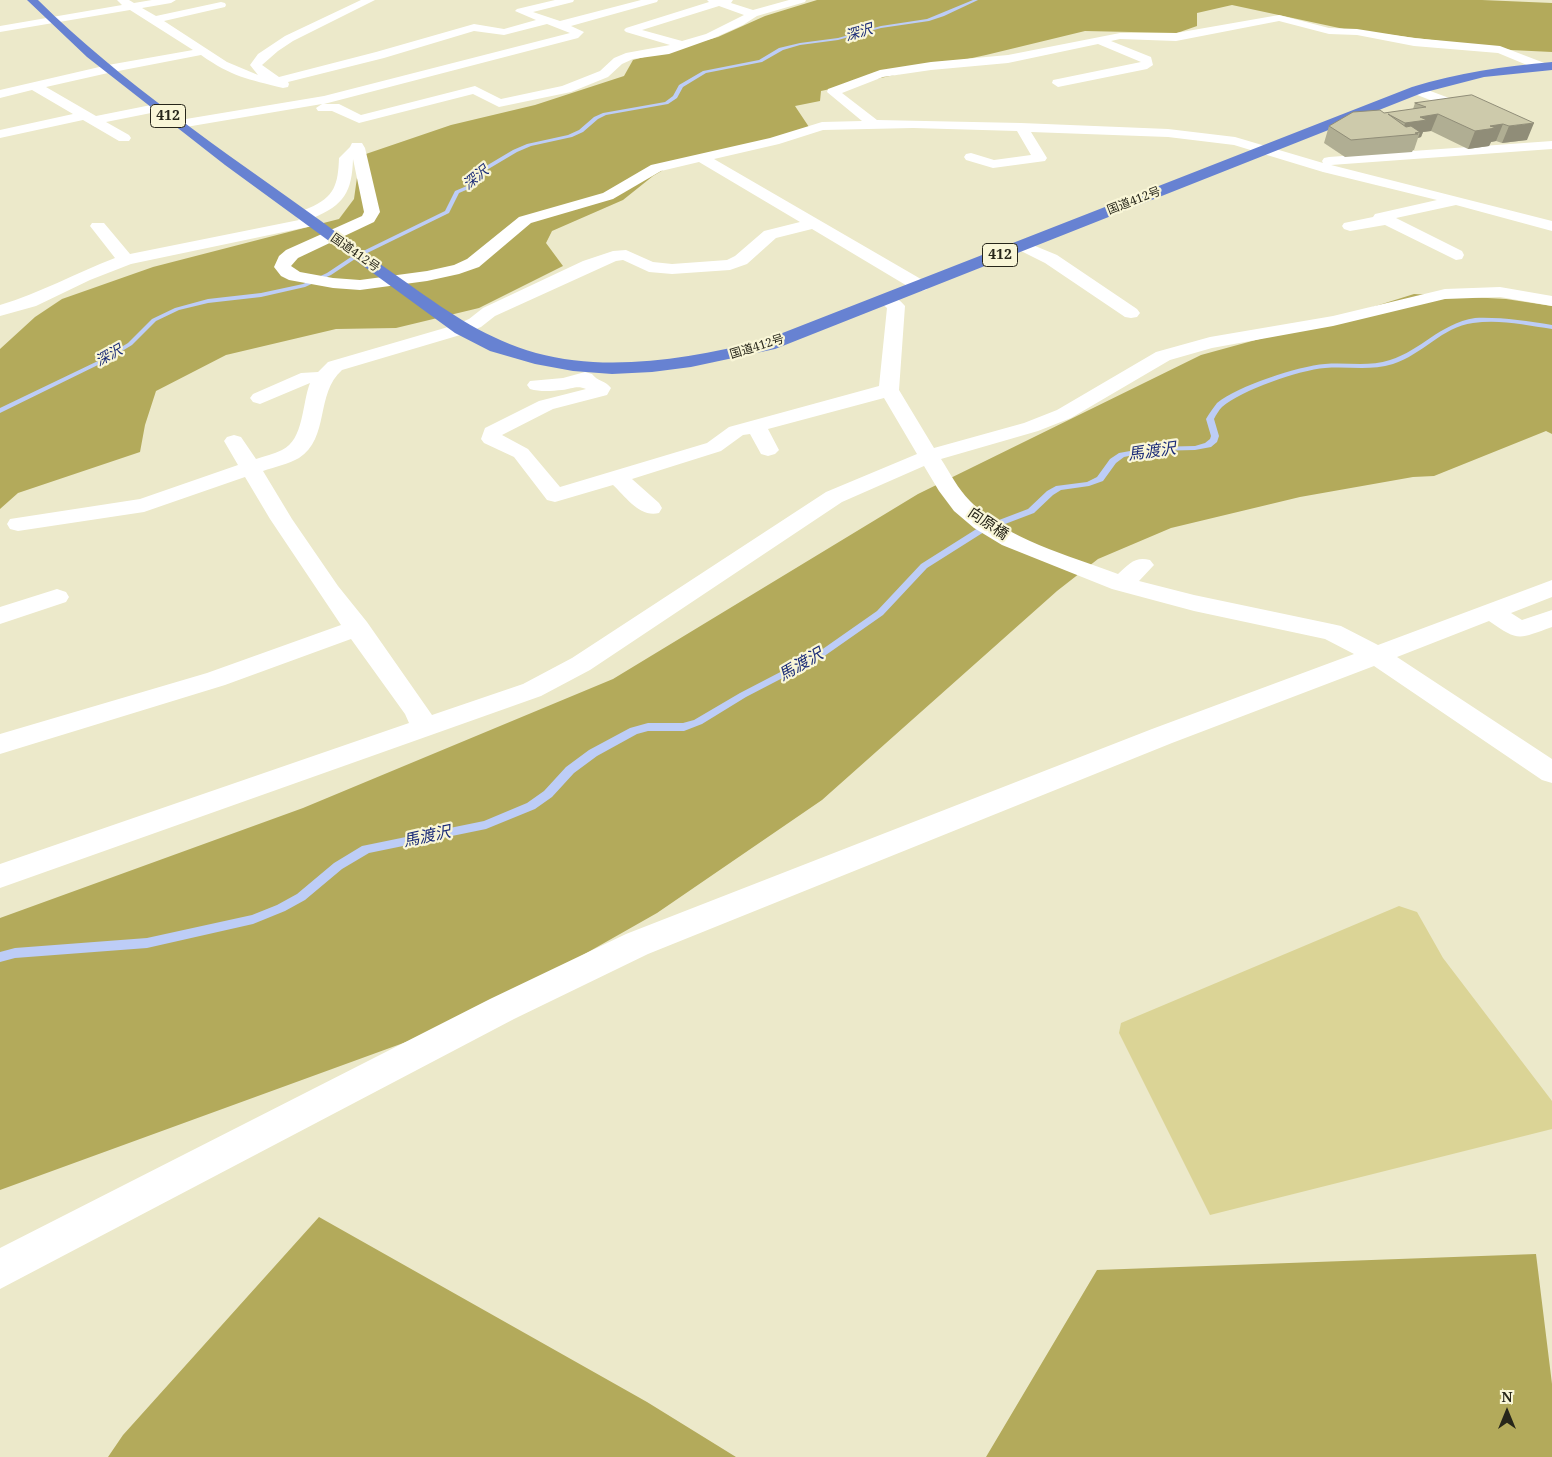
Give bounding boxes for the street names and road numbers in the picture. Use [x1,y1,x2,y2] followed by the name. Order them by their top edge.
[150,104,186,128] road number: 412
[1105,184,1163,218] street label: 国道412号
[328,231,382,275] street label: 国道412号
[982,244,1018,266] road number: 412
[728,332,786,362] street label: 国道412号
[964,504,1012,544] street label: 向原橋

